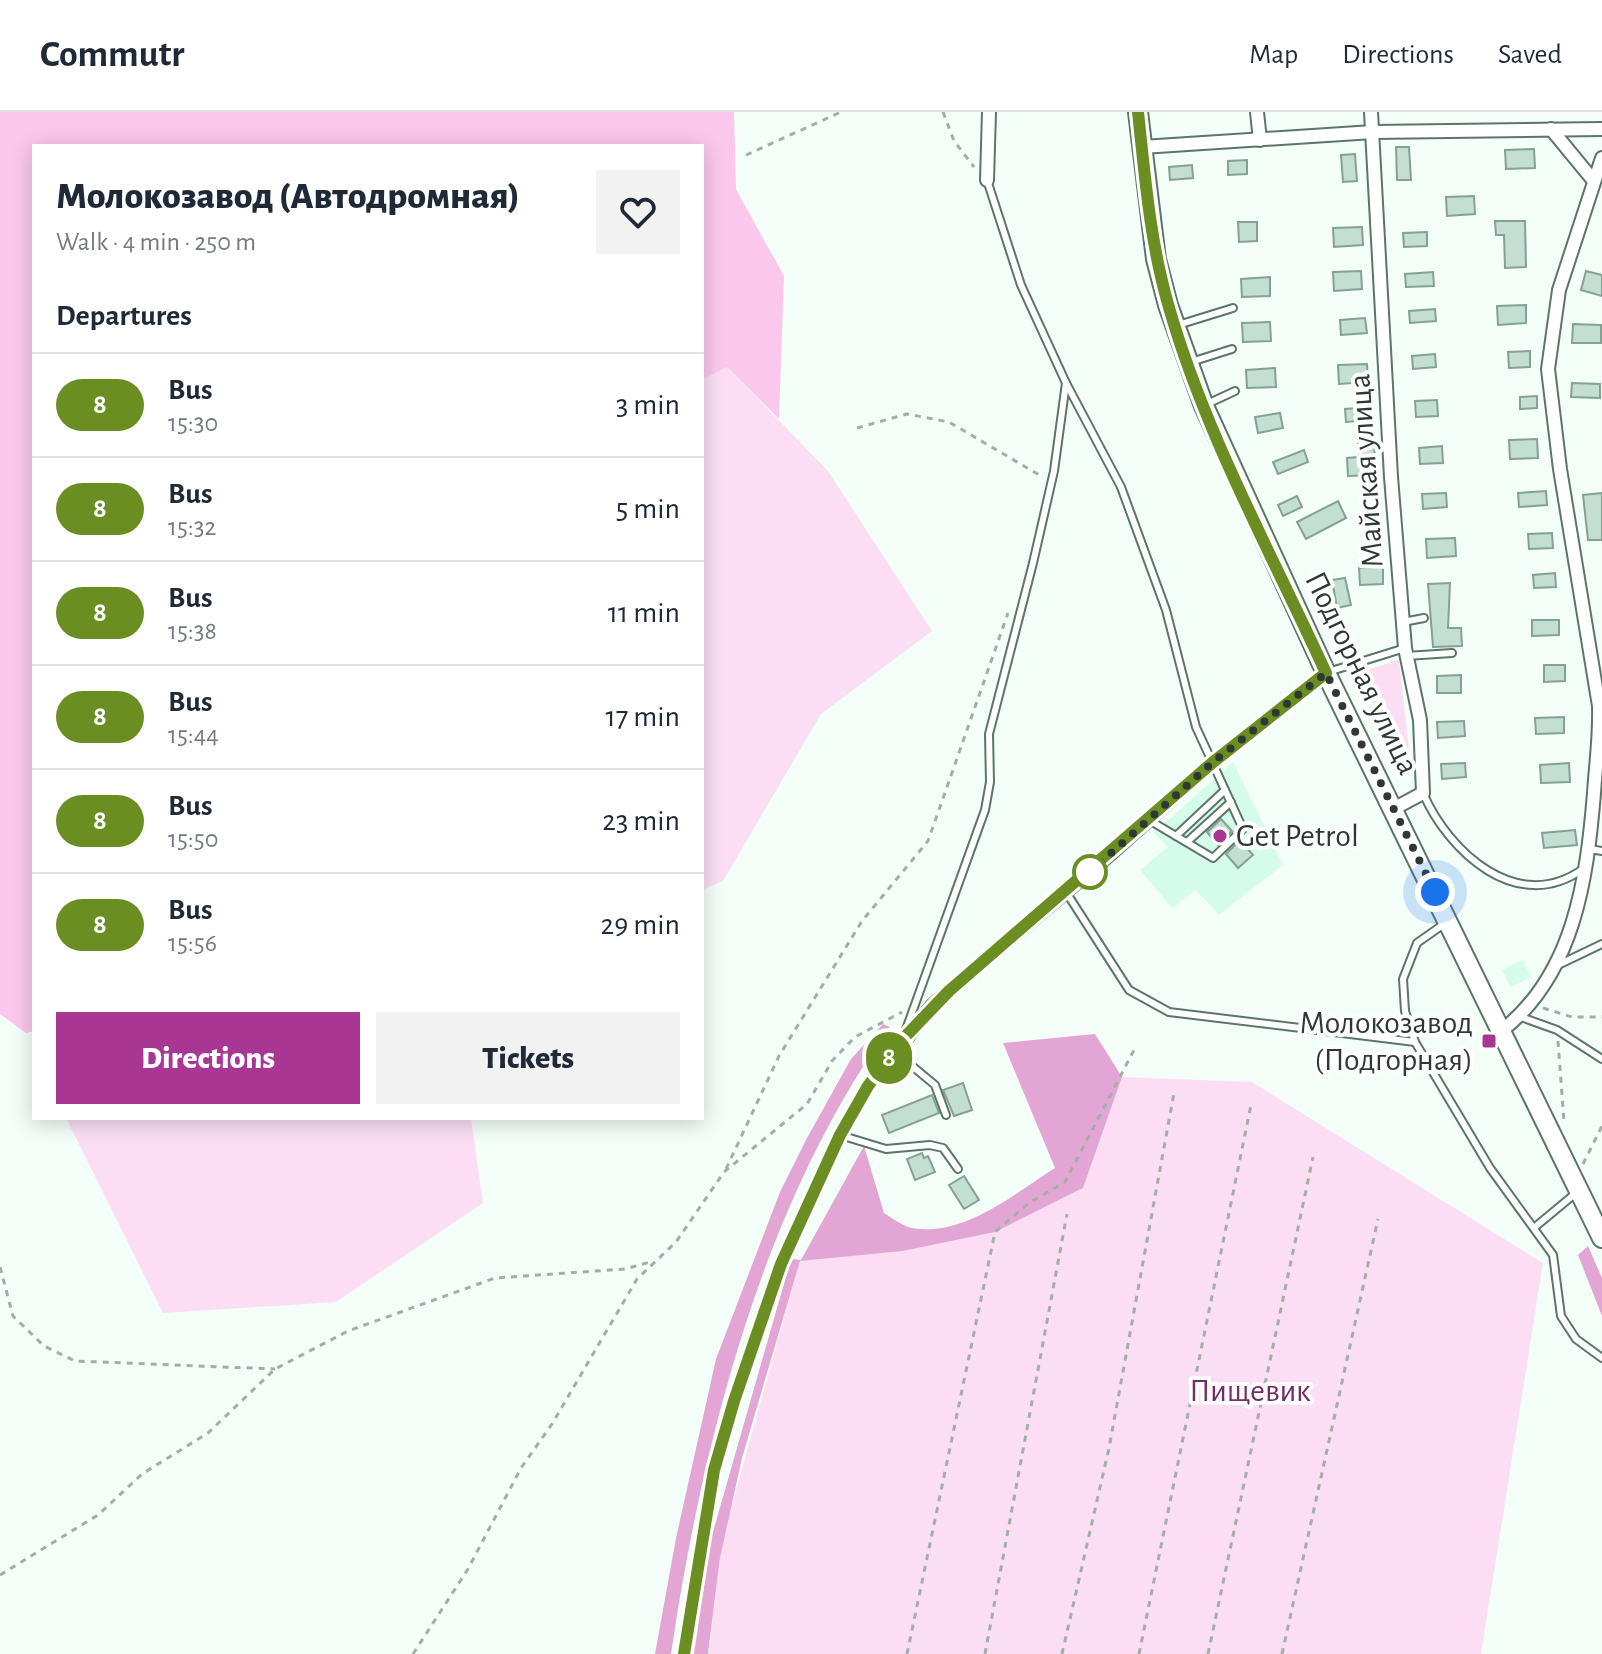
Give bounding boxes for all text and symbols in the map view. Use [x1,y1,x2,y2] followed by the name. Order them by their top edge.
[40,36,185,74] text: Commutr
[1249,41,1298,69] text: Map
[1342,41,1454,69] text: Directions
[1498,41,1562,69] text: Saved
[596,170,680,254] button: heart
[56,178,520,216] text: Молокозавод (Автодромная)
[56,229,256,255] text: Walk · 4 min · 250 m
[56,301,192,331] text: Departures
[1343,373,1389,569] street label: Майская улица
[168,375,213,405] text: Bus
[616,390,680,420] text: 3 min
[93,391,107,419] text: 8
[168,410,218,436] text: 15:30
[168,479,213,509] text: Bus
[616,494,680,524] text: 5 min
[93,495,107,523] text: 8
[168,514,216,540] text: 15:32
[1299,567,1425,779] street label: Подгорная улица
[168,583,213,613] text: Bus
[608,598,680,628] text: 11 min
[93,599,107,627] text: 8
[168,618,217,644] text: 15:38
[168,687,213,717] text: Bus
[605,702,680,732] text: 17 min
[93,703,107,731] text: 8
[168,722,219,748] text: 15:44
[168,791,213,821] text: Bus
[602,806,680,836] text: 23 min
[93,807,107,835] text: 8
[1236,820,1359,852] place label: Get Petrol
[168,826,218,852] text: 15:50
[1211,827,1229,845] marker: Get Petrol
[1073,855,1107,889] unlabelled marker
[1415,872,1455,912] your location
[168,895,213,925] text: Bus
[601,910,680,940] text: 29 min
[93,911,107,939] text: 8
[168,930,217,956] text: 15:56
[1299,1007,1473,1076] place label: Молокозавод (Подгорная)
[56,1012,360,1104] button: Directions
[376,1012,680,1104] button: Tickets
[863,1032,915,1084] line badge: 8
[1480,1032,1498,1050] marker: Молокозавод (Подгорная)
[882,1044,896,1072] text: 8
[1189,1375,1311,1407] park label: Пищевик

